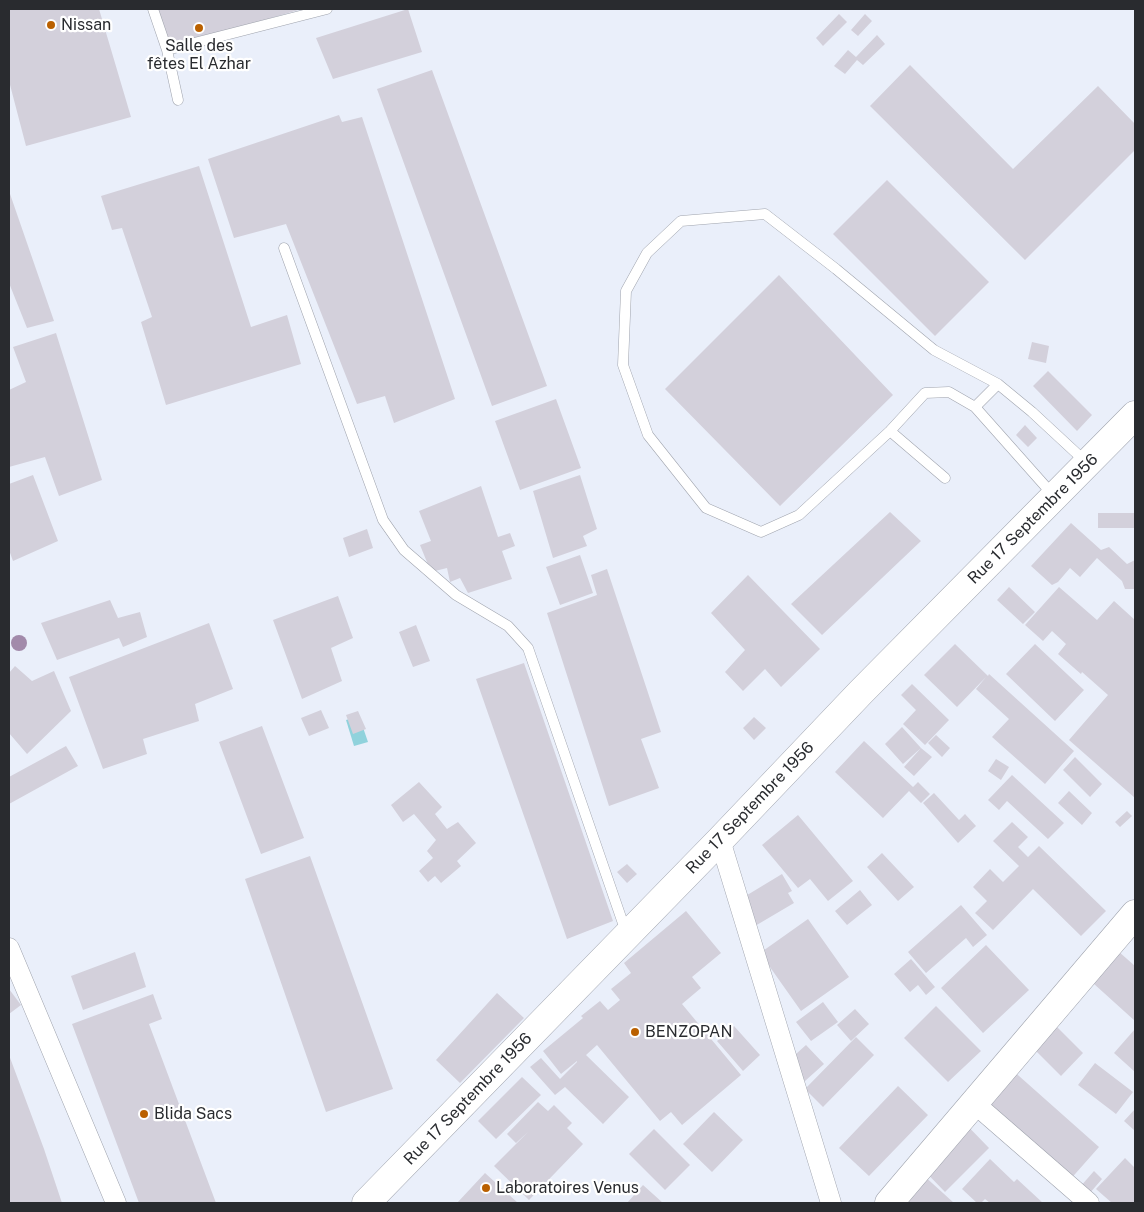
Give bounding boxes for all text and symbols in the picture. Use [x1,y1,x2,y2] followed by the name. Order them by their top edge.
[61,15,111,35] place label: Nissan
[45,19,57,31] marker: Nissan
[193,22,205,34] marker: Salle des fêtes El Azhar
[147,36,251,74] place label: Salle des fêtes El Azhar
[964,450,1102,588] street label: Rue 17 Septembre 1956
[682,738,818,878] street label: Rue 17 Septembre 1956
[645,1022,733,1042] place label: BENZOPAN
[629,1026,641,1038] marker: BENZOPAN
[400,1029,536,1169] street label: Rue 17 Septembre 1956
[154,1104,232,1124] place label: Blida Sacs
[138,1108,150,1120] marker: Blida Sacs
[496,1178,639,1198] place label: Laboratoires Venus
[480,1182,492,1194] marker: Laboratoires Venus

